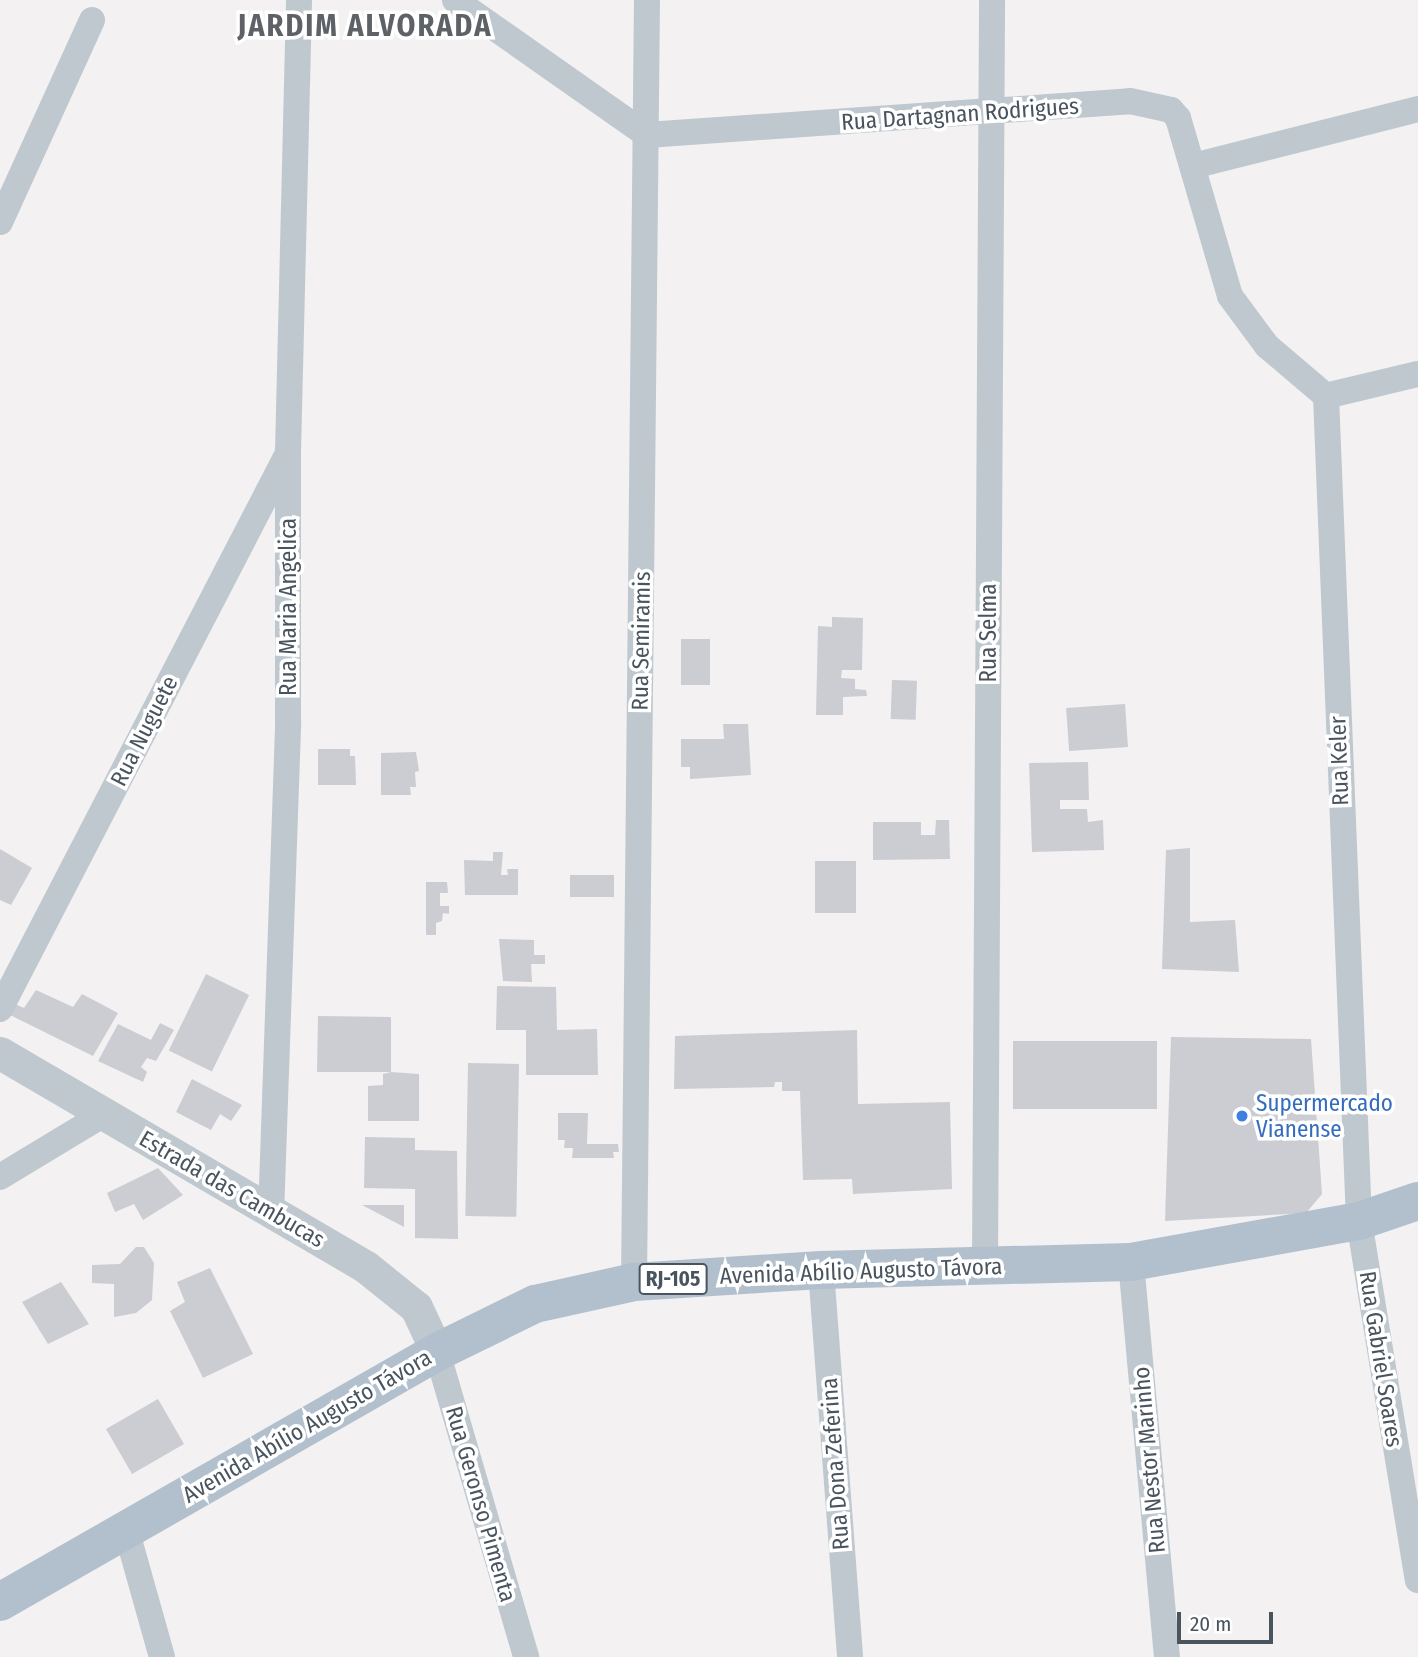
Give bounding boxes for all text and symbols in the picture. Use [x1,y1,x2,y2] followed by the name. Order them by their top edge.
[239,8,491,44] district label: JARDIM ALVORADA
[840,92,1080,136] street label: Rua Dartagnan Rodrigues
[274,518,302,696] street label: Rua Maria Angelica
[626,571,656,711] street label: Rua Semiramis
[974,583,1002,683] street label: Rua Selma
[105,671,183,791] street label: Rua Nuguete
[1324,716,1354,806] street label: Rua Keler
[1256,1089,1393,1143] place label: Supermercado Vianense
[1234,1108,1250,1124] marker: Supermercado Vianense
[134,1125,330,1253] street label: Estrada das Cambucas
[719,1252,1003,1290] street label: Avenida Abílio Augusto Távora
[638,1262,708,1296] road number: RJ-105
[1353,1269,1409,1449] street label: Rua Gabriel Soares
[178,1343,436,1509] street label: Avenida Abílio Augusto Távora
[1127,1366,1171,1554] street label: Rua Nestor Marinho
[815,1377,855,1551] street label: Rua Dona Zeferina
[440,1403,522,1605] street label: Rua Geronso Pimenta
[1180,1598,1276,1642] scale bar
[1190,1611,1231,1637] text: 20 m

